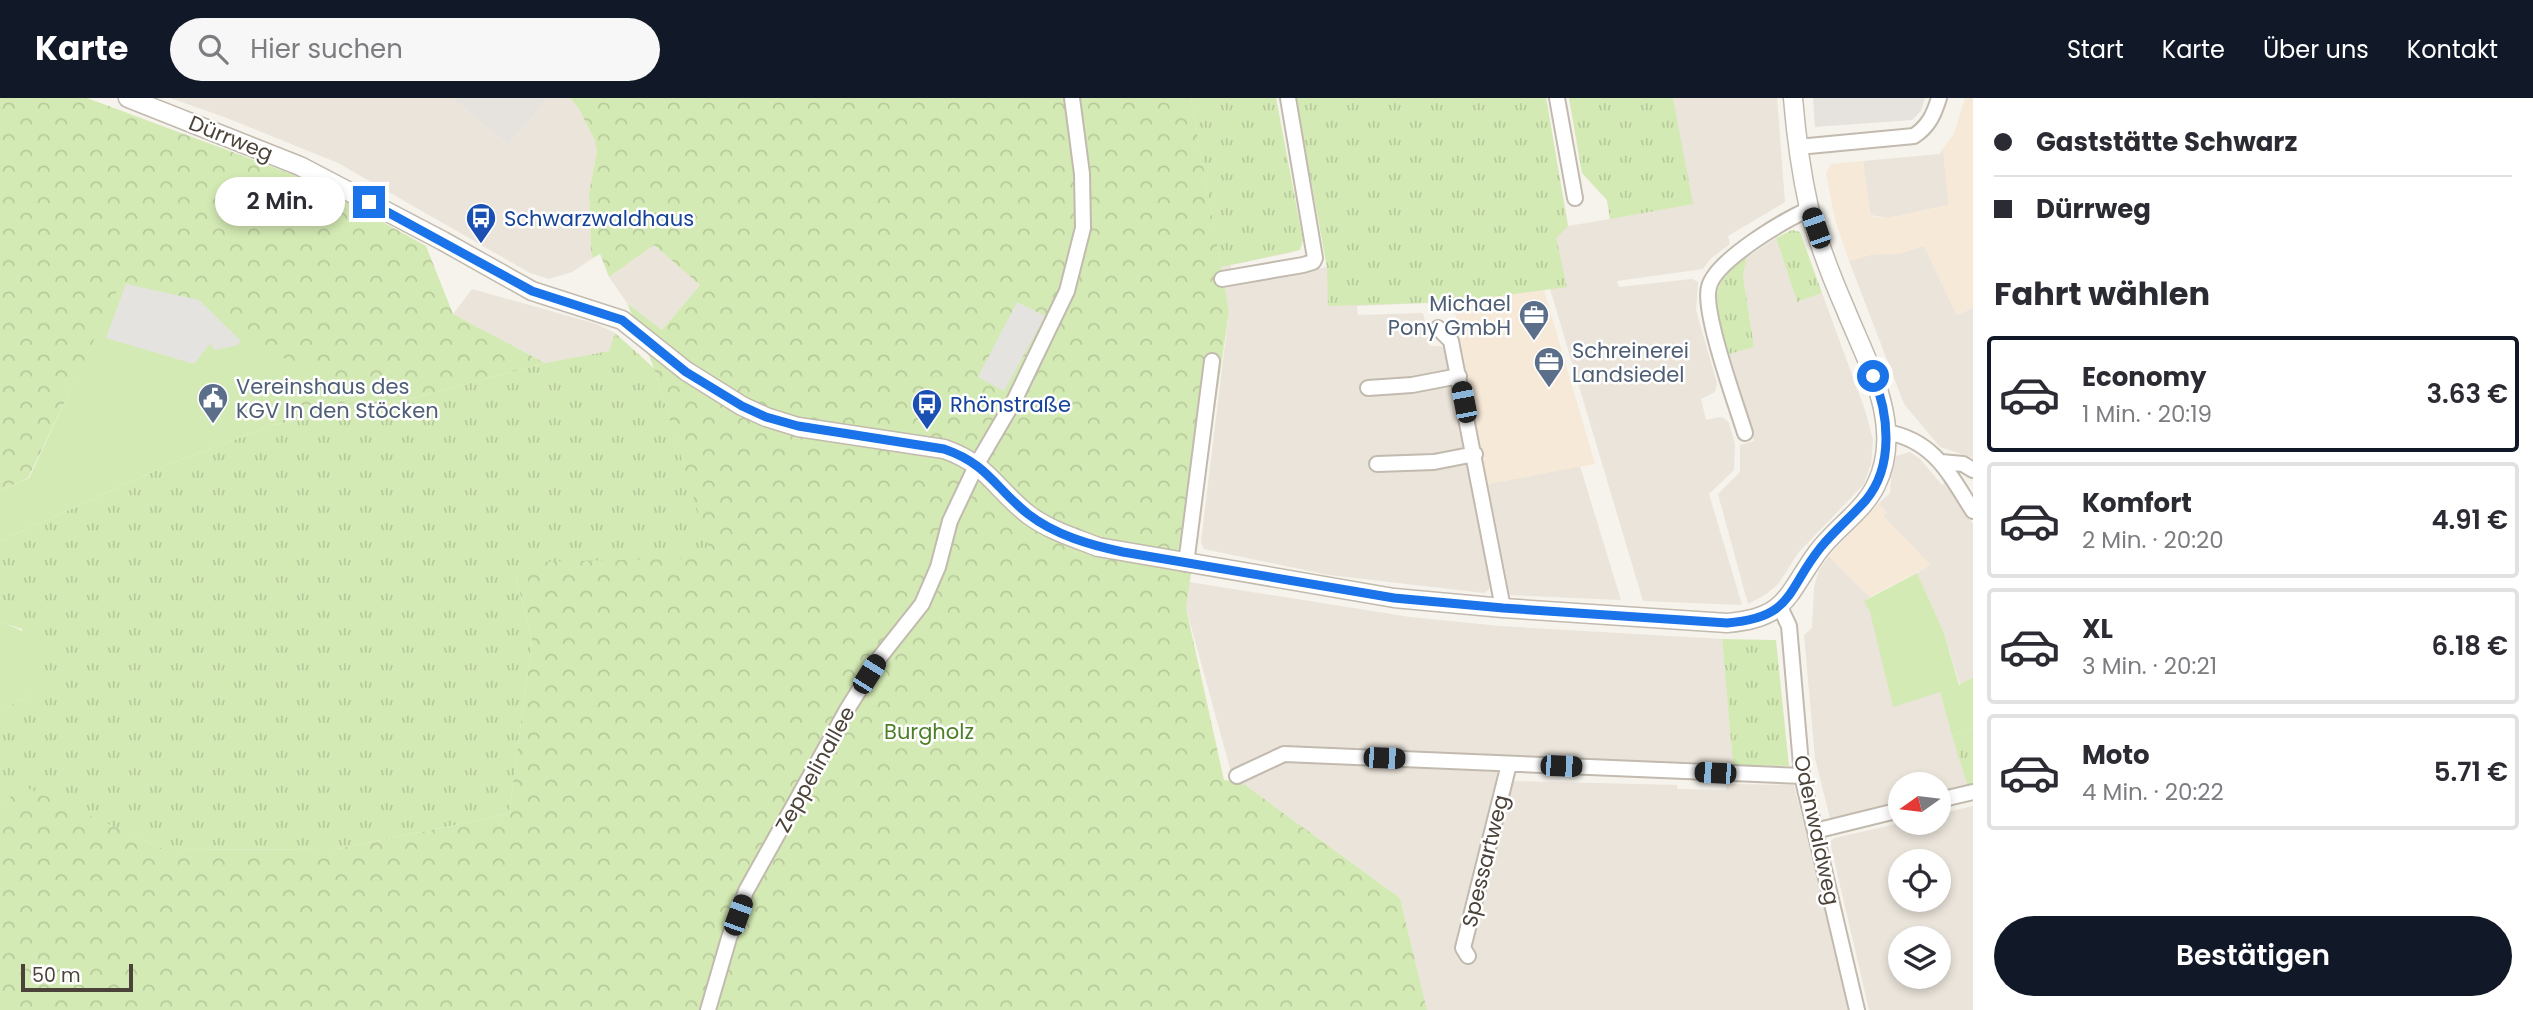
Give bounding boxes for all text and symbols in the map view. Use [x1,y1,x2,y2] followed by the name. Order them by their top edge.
[170,18,660,81] search box
[35,25,128,72] text: Karte
[194,30,232,68] icon: search
[250,31,403,67] text: Hier suchen
[2067,33,2124,66] text: Start
[2162,33,2225,66] text: Karte
[2263,33,2369,66] text: Über uns
[2407,33,2498,66] text: Kontakt
[185,108,277,168] street label: Dürrweg
[2036,124,2297,160] text: Gaststätte Schwarz
[215,178,344,226] callout: 2 Min.
[247,185,313,217] text: 2 Min.
[353,186,385,218] route end
[2036,191,2151,227] text: Dürrweg
[464,201,498,245] bus stop icon: Schwarzwaldhaus
[504,204,694,233] place label: Schwarzwaldhaus
[1800,205,1833,251] car
[1994,271,2210,316] text: Fahrt wählen
[1388,289,1511,342] place label: Michael Pony GmbH
[1517,298,1551,342] office icon: Michael Pony GmbH
[1572,336,1689,389] place label: Schreinerei Landsiedel
[1532,345,1566,389] office icon: Schreinerei Landsiedel
[2082,359,2206,395] text: Economy
[1857,360,1889,392] route start
[1998,363,2061,426] icon: car
[236,372,439,425] place label: Vereinshaus des KGV In den Stöcken
[2426,376,2508,412] text: 3.63 €
[1450,379,1479,425] car
[196,381,230,425] public building icon: Vereinshaus des KGV In den Stöcken
[910,387,944,431] bus stop icon: Rhönstraße
[950,390,1071,419] place label: Rhönstraße
[2082,398,2212,430] text: 1 Min. · 20:19
[2082,485,2192,521] text: Komfort
[1998,489,2061,552] icon: car
[2431,502,2508,538] text: 4.91 €
[2082,524,2224,556] text: 2 Min. · 20:20
[2082,611,2113,647] text: XL
[1998,615,2061,678] icon: car
[2432,628,2508,664] text: 6.18 €
[2082,650,2217,682] text: 3 Min. · 20:21
[849,651,890,697] car
[768,701,862,837] street label: Zeppelinallee
[884,717,974,746] park label: Burgholz
[2082,737,2150,773] text: Moto
[1998,741,2061,804] icon: car
[1363,747,1406,769] car
[1787,752,1847,908] street label: Odenwaldweg
[2434,754,2508,790] text: 5.71 €
[1540,755,1583,777] car
[1694,761,1737,785] car
[1888,772,1951,835] north arrow
[1888,772,1951,989] map controls
[2082,776,2224,808] text: 4 Min. · 20:22
[1455,792,1515,930] street label: Spessartweg
[1888,849,1951,912] button: locate
[721,892,756,938] car
[1994,916,2512,996] button: Bestätigen
[1888,926,1951,989] button: layers
[21,961,133,993] scale bar
[32,962,81,989] text: 50 m

